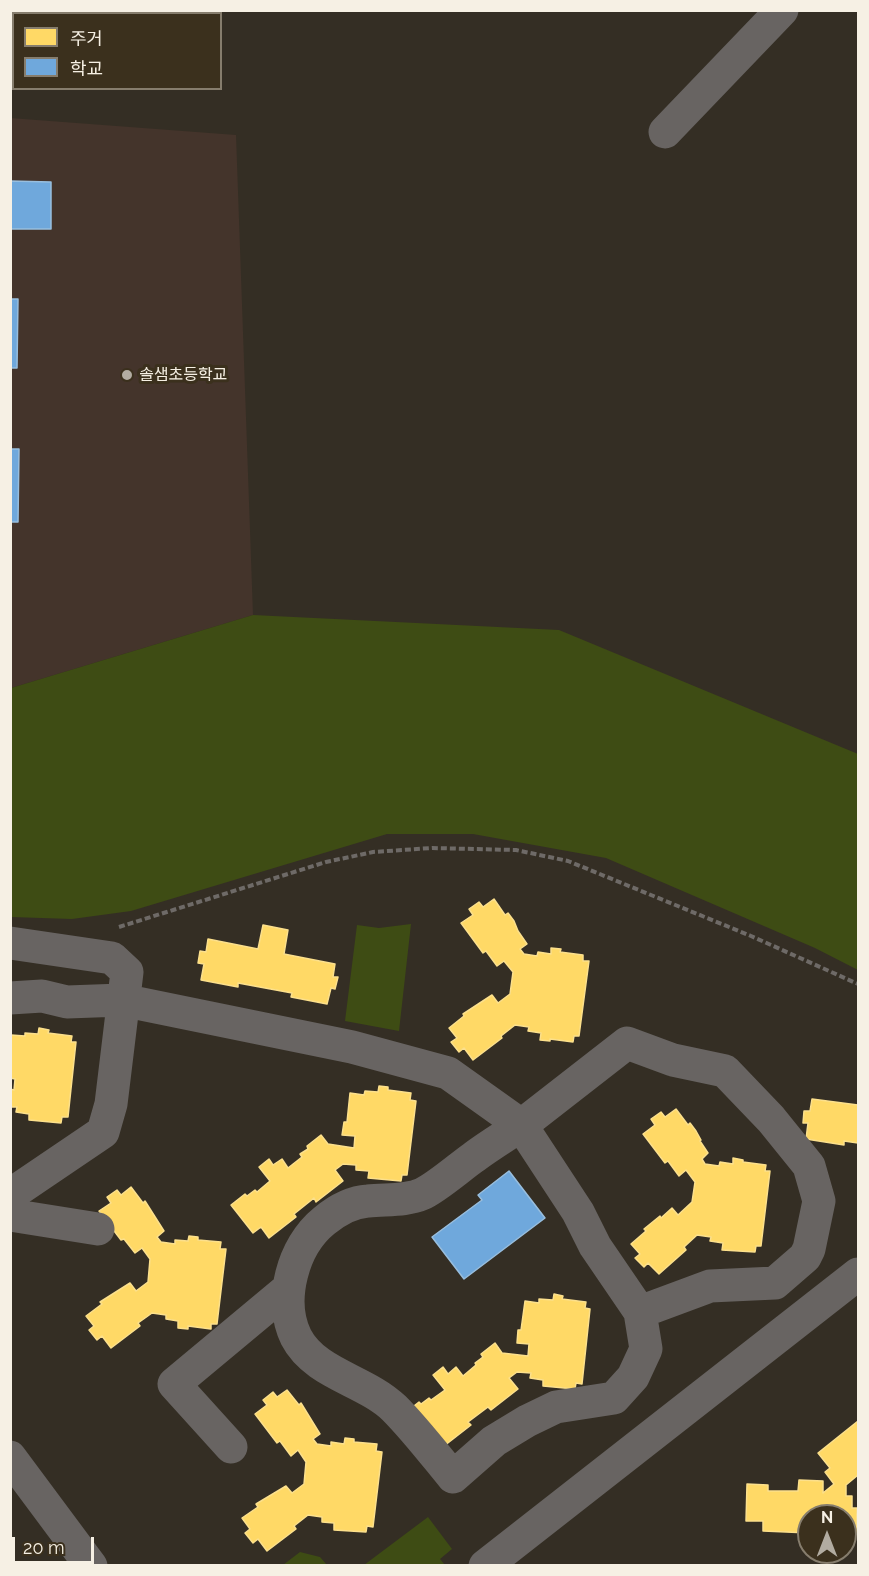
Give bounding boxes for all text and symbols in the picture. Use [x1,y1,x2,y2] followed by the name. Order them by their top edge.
[12,12,222,90] legend
[70,28,103,49] text: 주거
[70,58,103,79] text: 학교
[139,365,227,385] place label: 솔샘초등학교
[120,368,134,382] marker: 솔샘초등학교
[797,1504,857,1564] north arrow
[821,1508,833,1527] text: N
[15,1525,98,1563] scale bar
[23,1537,65,1558] text: 20 m

